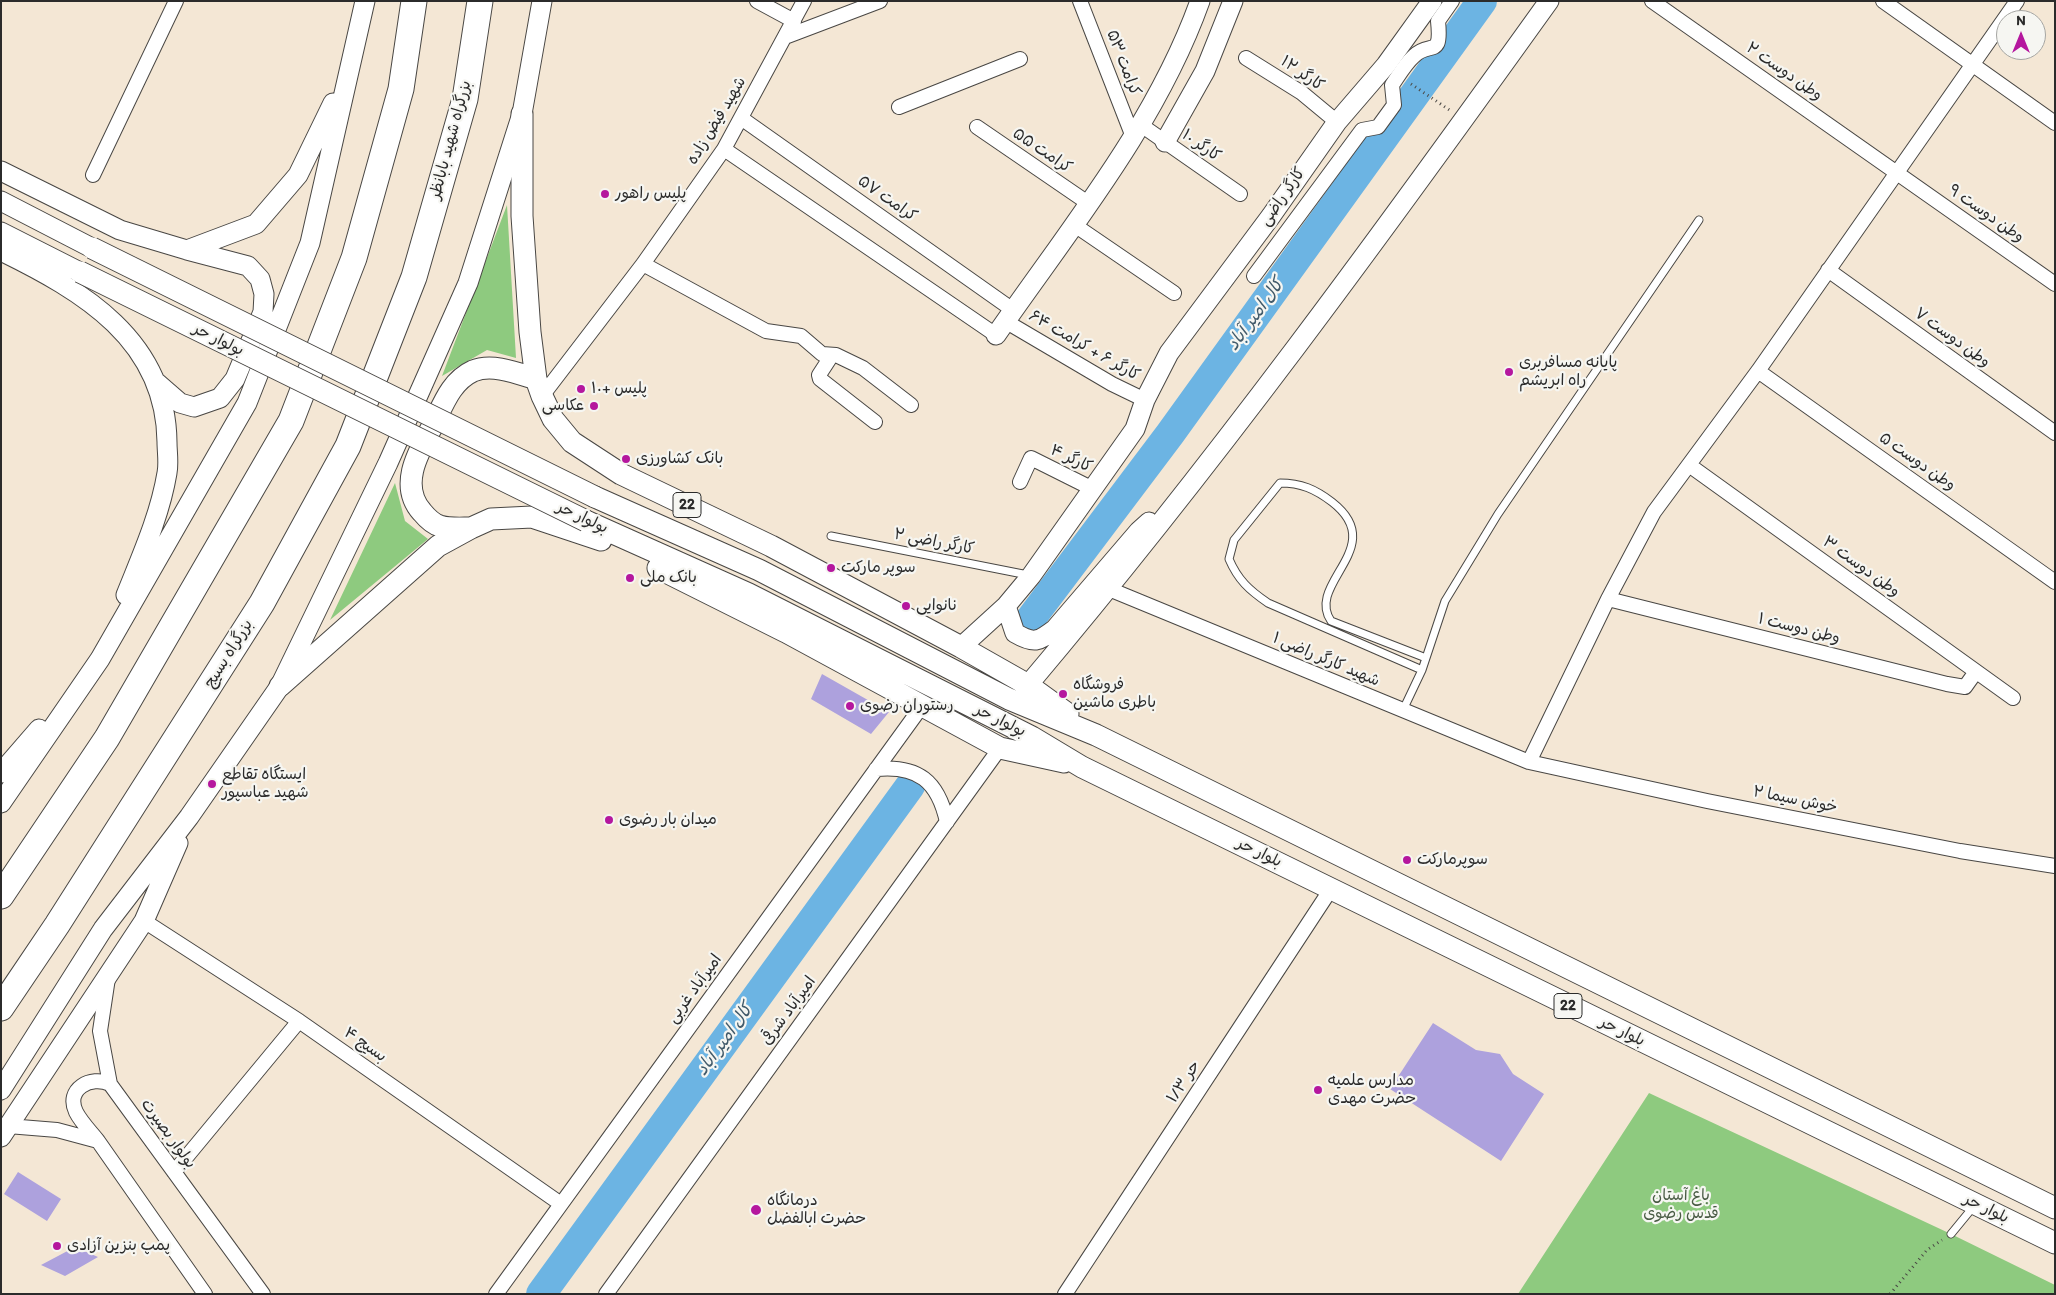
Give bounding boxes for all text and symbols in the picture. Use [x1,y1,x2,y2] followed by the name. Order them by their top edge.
[1996,10,2046,60] north arrow
[2016,12,2026,29] text: N
[1102,27,1144,99] street label: کرامت ۵۳
[1742,39,1826,105] street label: وطن دوست ۲
[1276,52,1328,96] street label: کارگر ۱۲
[683,74,751,168] street label: شهید فیض زاده
[426,78,476,202] street label: بزرگراه شهید بابانظر
[1009,124,1075,178] street label: کرامت ۵۵
[1178,126,1224,166] street label: کارگر ۱۰
[1256,164,1310,230] street label: کارگر راضی
[854,172,920,226] street label: کرامت ۵۷
[1944,181,2028,247] street label: وطن دوست ۹
[615,184,686,204] place label: پلیس راهور
[599,188,611,200] marker: پلیس راهور
[1223,275,1289,355] water label: کال امیر آباد
[1910,304,1994,372] street label: وطن دوست ۷
[1025,306,1143,386] street label: کارگر ۶ + کرامت ۶۴
[189,319,247,361] street label: بولوار حر
[1519,353,1617,391] place label: پایانه مسافربری راه ابریشم
[1503,366,1515,378] marker: پایانه مسافربری راه ابریشم
[591,379,647,399] place label: پلیس +۱۰
[575,383,587,395] marker: پلیس +۱۰
[542,396,584,416] place label: عکاسی
[588,400,600,412] marker: عکاسی
[1875,429,1959,495] street label: وطن دوست ۵
[1047,441,1095,477] street label: کارگر ۴
[636,449,723,469] place label: بانک کشاورزی
[620,453,632,465] marker: بانک کشاورزی
[673,492,701,518] road number: 22
[553,498,611,538] street label: بولوار حر
[892,525,976,559] street label: کارگر راضی ۲
[1818,532,1904,602] street label: وطن دوست ۳
[841,558,916,578] place label: سوپر مارکت
[825,562,837,574] marker: سوپر مارکت
[640,568,697,588] place label: بانک ملی
[624,572,636,584] marker: بانک ملی
[916,596,958,616] place label: نانوایی
[900,600,912,612] marker: نانوایی
[1756,610,1842,648] street label: وطن دوست ۱
[200,616,258,692] street label: بزرگراه بسیج
[1269,629,1383,691] street label: شهید کارگر راضی ۱
[1073,675,1156,713] place label: فروشگاه باطری ماشین
[1057,688,1069,700] marker: فروشگاه باطری ماشین
[860,696,953,716] place label: رستوران رضوی
[844,700,856,712] marker: رستوران رضوی
[971,700,1029,742] street label: بولوار حر
[222,765,309,803] place label: ایستگاه تقاطع شهید عباسپور
[206,778,218,790] marker: ایستگاه تقاطع شهید عباسپور
[1751,782,1839,818] street label: خوش سیما ۲
[619,810,717,830] place label: میدان بار رضوی
[603,814,615,826] marker: میدان بار رضوی
[1233,834,1285,872] street label: بلوار حر
[1417,850,1488,870] place label: سوپرمارکت
[1401,854,1413,866] marker: سوپرمارکت
[664,951,726,1027] street label: امیرآباد غربی
[758,973,820,1049] street label: امیرآباد شرقی
[1554,994,1582,1018] road number: 22
[692,1000,758,1080] water label: کال امیر آباد
[1596,1013,1648,1051] street label: بلوار حر
[340,1023,390,1067] street label: بسیج ۴
[1163,1057,1205,1107] street label: حر ۱/۳
[1328,1071,1416,1109] place label: مدارس علمیه حضرت مهدی
[1312,1084,1324,1096] marker: مدارس علمیه حضرت مهدی
[136,1095,200,1173] street label: بولوار بصیرت
[1643,1186,1719,1224] park label: باغ آستان قدس رضوی
[1960,1190,2012,1228] street label: بلوار حر
[767,1191,866,1229] place label: درمانگاه حضرت ابالفضل
[749,1203,763,1217] marker: درمانگاه حضرت ابالفضل
[67,1236,170,1256] place label: پمپ بنزین آزادی
[51,1240,63,1252] marker: پمپ بنزین آزادی

